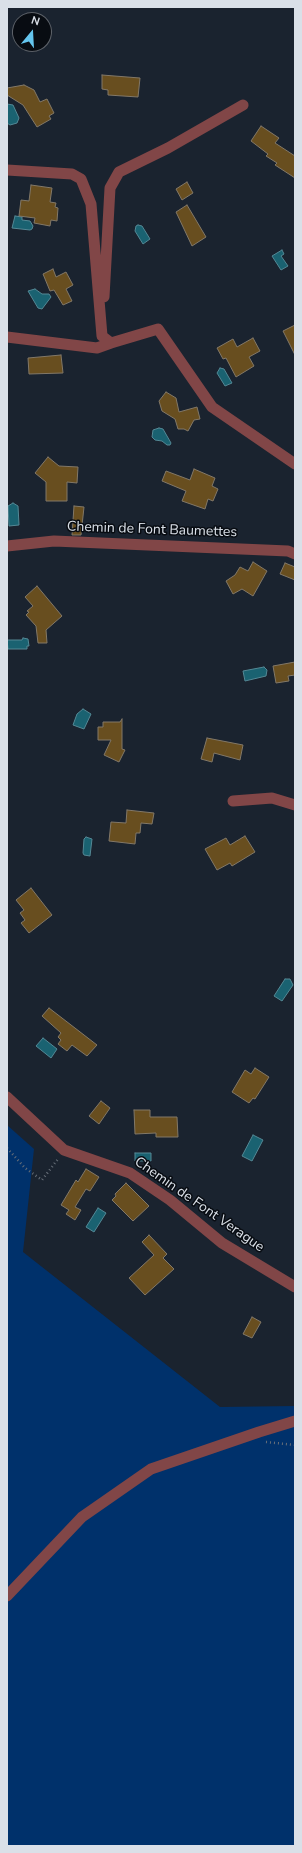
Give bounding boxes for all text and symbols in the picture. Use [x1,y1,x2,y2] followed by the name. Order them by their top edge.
[12,12,52,52] north arrow
[29,13,42,29] text: N
[67,519,237,541] street label: Chemin de Font Baumettes
[131,1154,267,1256] street label: Chemin de Font Verague

